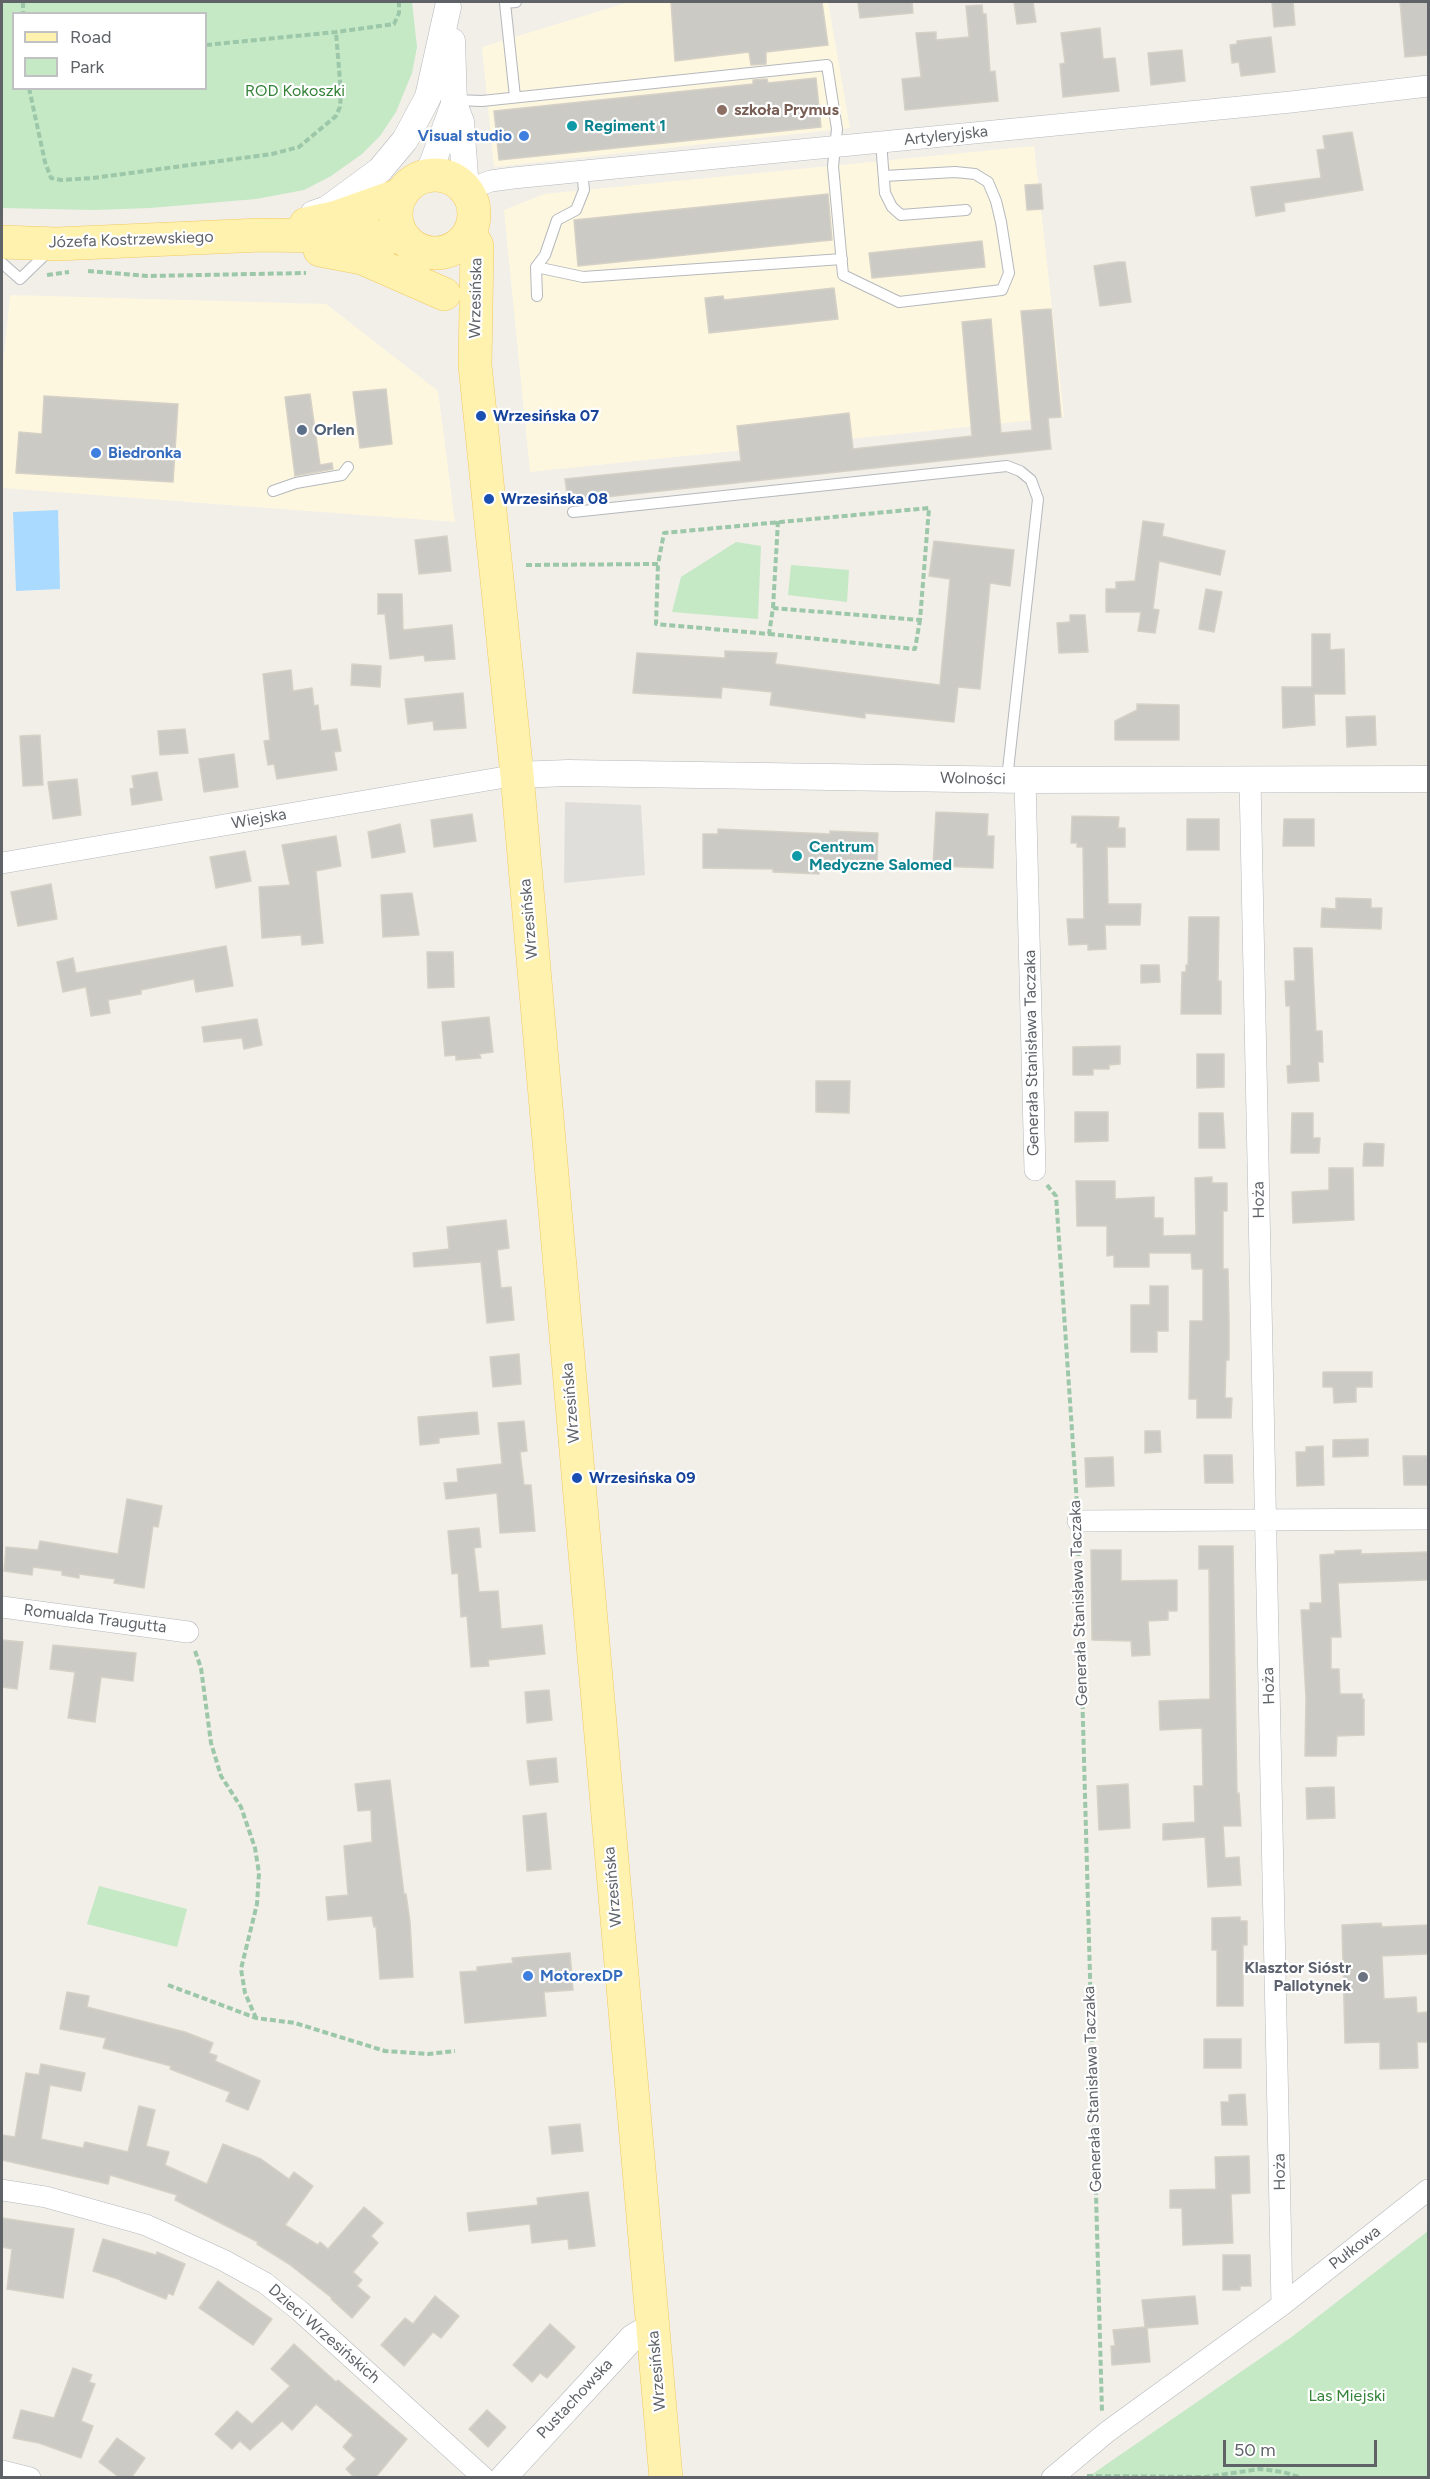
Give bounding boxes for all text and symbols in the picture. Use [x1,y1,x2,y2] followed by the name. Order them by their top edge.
[12,12,207,90] legend
[70,26,111,48] text: Road
[70,56,104,78] text: Park
[245,81,345,101] park label: ROD Kokoszki
[734,100,839,120] place label: szkoła Prymus
[715,103,729,117] marker: szkoła Prymus
[584,116,666,136] place label: Regiment 1
[565,119,579,133] marker: Regiment 1
[903,122,989,150] street label: Artyleryjska
[417,126,512,146] place label: Visual studio
[517,129,531,143] marker: Visual studio
[48,228,214,252] street label: Józefa Kostrzewskiego
[466,258,486,338] street label: Wrzesińska
[493,406,599,426] place label: Wrzesińska 07
[474,409,488,423] marker: Wrzesińska 07
[314,420,355,440] place label: Orlen
[295,423,309,437] marker: Orlen
[108,443,182,463] place label: Biedronka
[89,446,103,460] marker: Biedronka
[501,489,608,509] place label: Wrzesińska 08
[482,492,496,506] marker: Wrzesińska 08
[940,769,1006,789] street label: Wolności
[230,805,288,833] street label: Wiejska
[809,837,952,875] place label: Centrum Medyczne Salomed
[790,849,804,863] marker: Centrum Medyczne Salomed
[516,878,542,960] street label: Wrzesińska
[1021,950,1043,1156] street label: Generała Stanisława Taczaka
[1249,1181,1269,1219] street label: Hoża
[558,1362,584,1444] street label: Wrzesińska
[589,1468,695,1488] place label: Wrzesińska 09
[570,1471,584,1485] marker: Wrzesińska 09
[1066,1500,1092,1706] street label: Generała Stanisława Taczaka
[22,1601,168,1637] street label: Romualda Traugutta
[1259,1667,1279,1705] street label: Hoża
[600,1846,626,1928] street label: Wrzesińska
[1244,1958,1351,1996] place label: Klasztor Sióstr Pallotynek
[540,1966,623,1986] place label: MotorexDP
[521,1969,535,1983] marker: MotorexDP
[1356,1970,1370,1984] marker: Klasztor Sióstr Pallotynek
[1080,1986,1106,2192] street label: Generała Stanisława Taczaka
[1270,2153,1290,2191] street label: Hoża
[1326,2222,1384,2274] street label: Pułkowa
[264,2280,384,2388] street label: Dzieci Wrzesińskich
[644,2330,670,2412] street label: Wrzesińska
[533,2355,617,2443] street label: Pustachowska
[1308,2386,1386,2406] park label: Las Miejski
[1226,2428,1380,2466] scale bar
[1234,2439,1276,2461] text: 50 m

